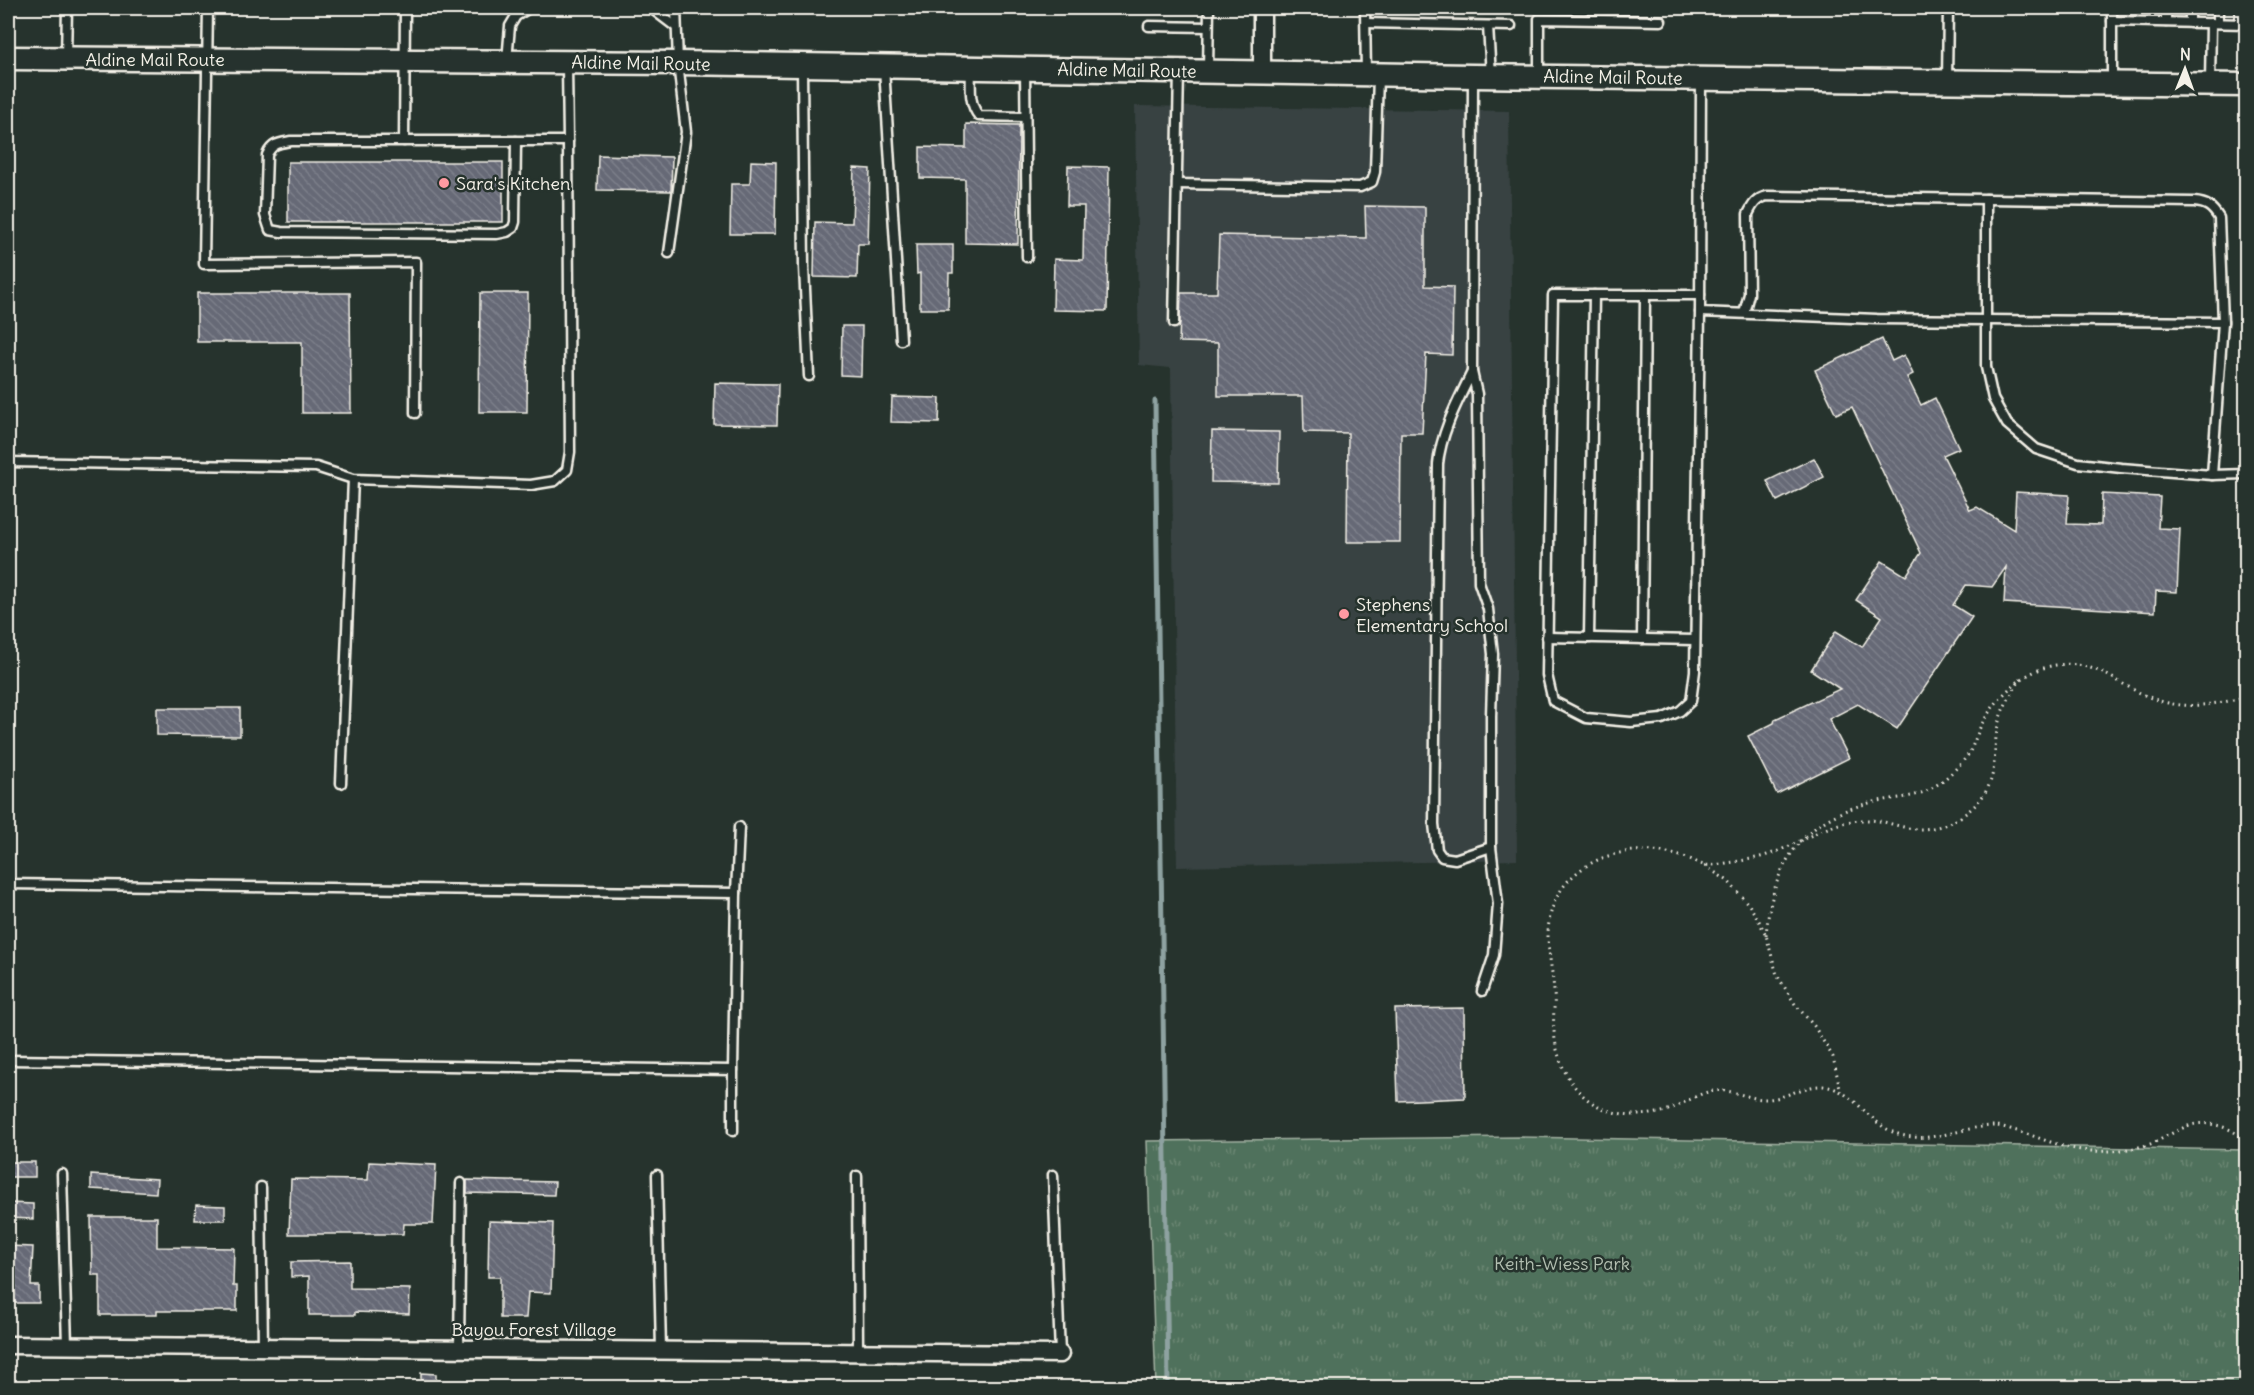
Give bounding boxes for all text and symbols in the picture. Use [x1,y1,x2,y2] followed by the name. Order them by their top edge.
[2155,39,2215,99] north arrow
[2180,44,2191,64] text: N
[85,48,225,71] street label: Aldine Mail Route
[571,50,711,76] street label: Aldine Mail Route
[1057,57,1197,83] street label: Aldine Mail Route
[1543,64,1683,90] street label: Aldine Mail Route
[456,172,571,195] place label: Sara's Kitchen
[437,176,451,190] marker: Sara's Kitchen
[1356,593,1508,637] place label: Stephens Elementary School
[1337,607,1351,621] marker: Stephens Elementary School
[1494,1252,1630,1275] park label: Keith-Wiess Park
[452,1318,616,1341] street label: Bayou Forest Village

